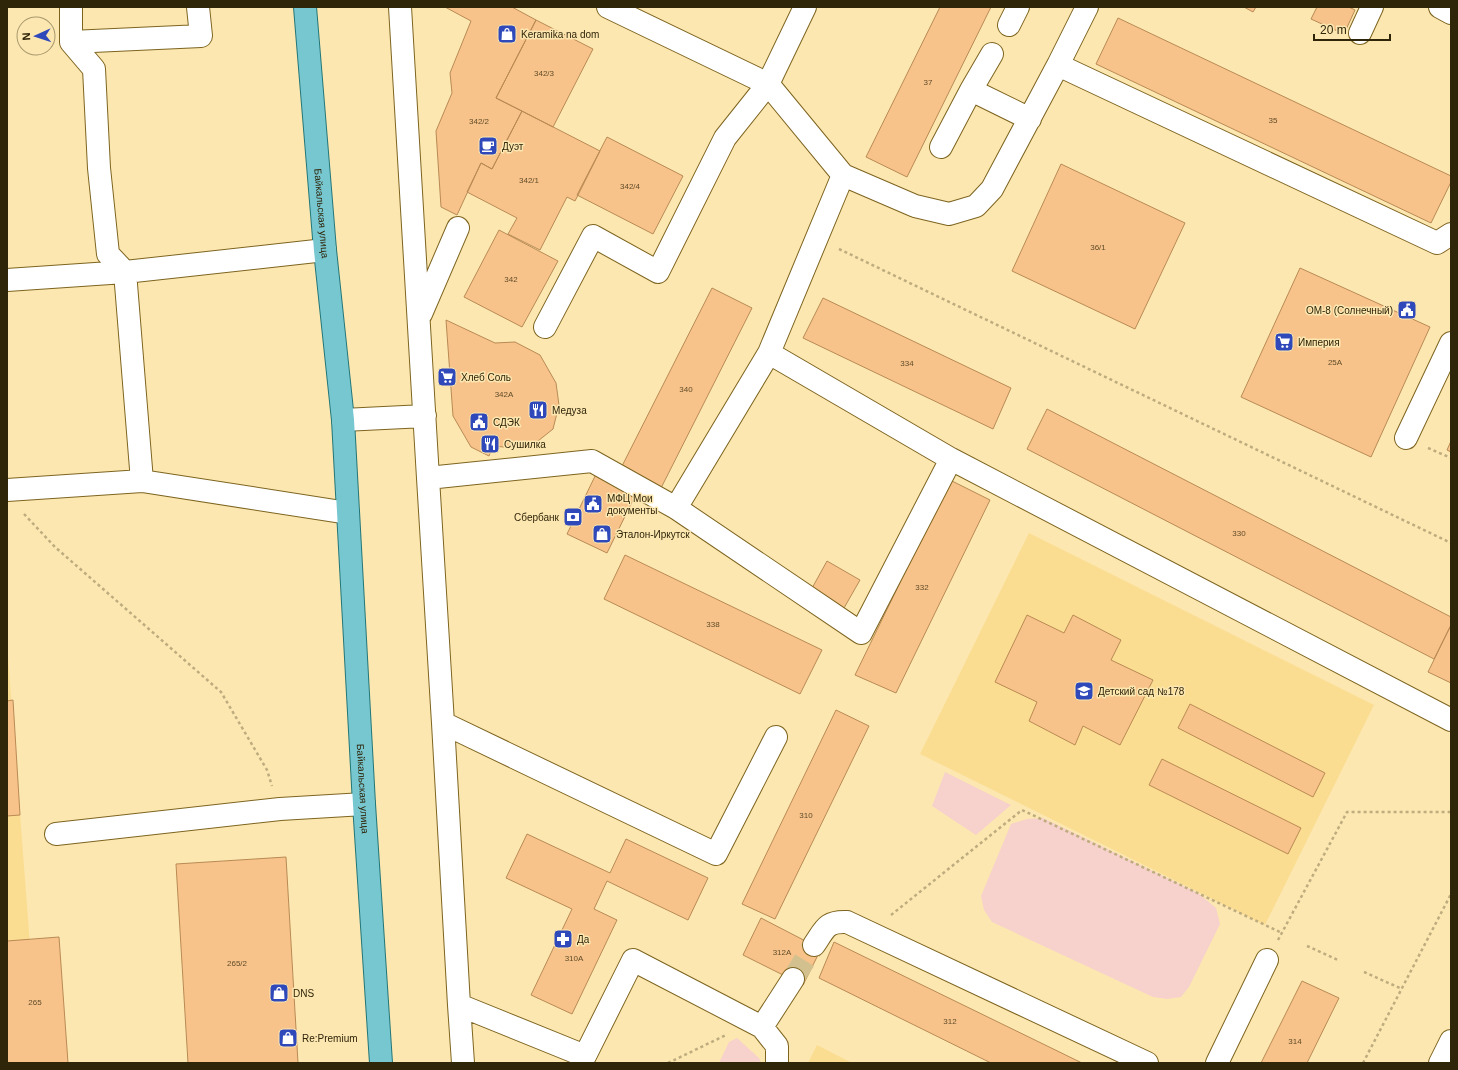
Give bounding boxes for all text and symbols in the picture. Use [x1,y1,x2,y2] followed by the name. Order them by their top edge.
[16,16,56,56] north arrow
[1314,16,1390,42] scale bar
[496,23,518,45] shop icon: Keramika na dom
[1320,23,1347,37] text: 20 m
[521,29,599,40] place label: Keramika na dom
[20,32,32,41] text: N
[534,69,555,78] house number: 342/3
[924,78,933,87] house number: 37
[1269,116,1278,125] house number: 35
[469,117,490,126] house number: 342/2
[477,135,499,157] cafe icon: Дуэт
[502,141,524,152] place label: Дуэт
[313,168,331,259] street label: Байкальская улица
[519,176,540,185] house number: 342/1
[620,182,641,191] house number: 342/4
[1090,243,1106,252] house number: 36/1
[504,275,518,284] house number: 342
[1396,299,1418,321] public building icon: ОМ-8 (Солнечный)
[1306,305,1393,316] place label: ОМ-8 (Солнечный)
[1273,331,1295,353] supermarket icon: Империя
[1298,337,1340,348] place label: Империя
[1328,358,1343,367] house number: 25А
[900,359,914,368] house number: 334
[436,366,458,388] supermarket icon: Хлеб Соль
[461,372,511,383] place label: Хлеб Соль
[679,385,693,394] house number: 340
[495,390,514,399] house number: 342А
[527,399,549,421] restaurant icon: Медуза
[552,405,587,416] place label: Медуза
[468,411,490,433] public building icon: СДЭК
[493,417,520,428] place label: СДЭК
[479,433,501,455] restaurant icon: Сушилка
[504,439,546,450] place label: Сушилка
[582,493,604,515] public building icon: МФЦ Мои документы
[607,493,658,516] place label: МФЦ Мои документы
[562,506,584,528] bank icon: Сбербанк
[514,512,560,523] place label: Сбербанк
[591,523,613,545] shop icon: Эталон-Иркутск
[616,529,690,540] place label: Эталон-Иркутск
[1232,529,1246,538] house number: 330
[915,583,929,592] house number: 332
[706,620,720,629] house number: 338
[1073,680,1095,702] school or university icon: Детский сад №178
[1098,686,1185,697] place label: Детский сад №178
[355,744,371,834] street label: Байкальская улица
[799,811,813,820] house number: 310
[552,928,574,950] pharmacy icon: Да
[577,934,590,945] place label: Да
[773,948,792,957] house number: 312А
[565,954,584,963] house number: 310А
[227,959,248,968] house number: 265/2
[268,982,290,1004] shop icon: DNS
[293,988,314,999] place label: DNS
[28,998,42,1007] house number: 265
[943,1017,957,1026] house number: 312
[277,1027,299,1049] shop icon: Re:Premium
[302,1033,358,1044] place label: Re:Premium
[1288,1037,1302,1046] house number: 314

